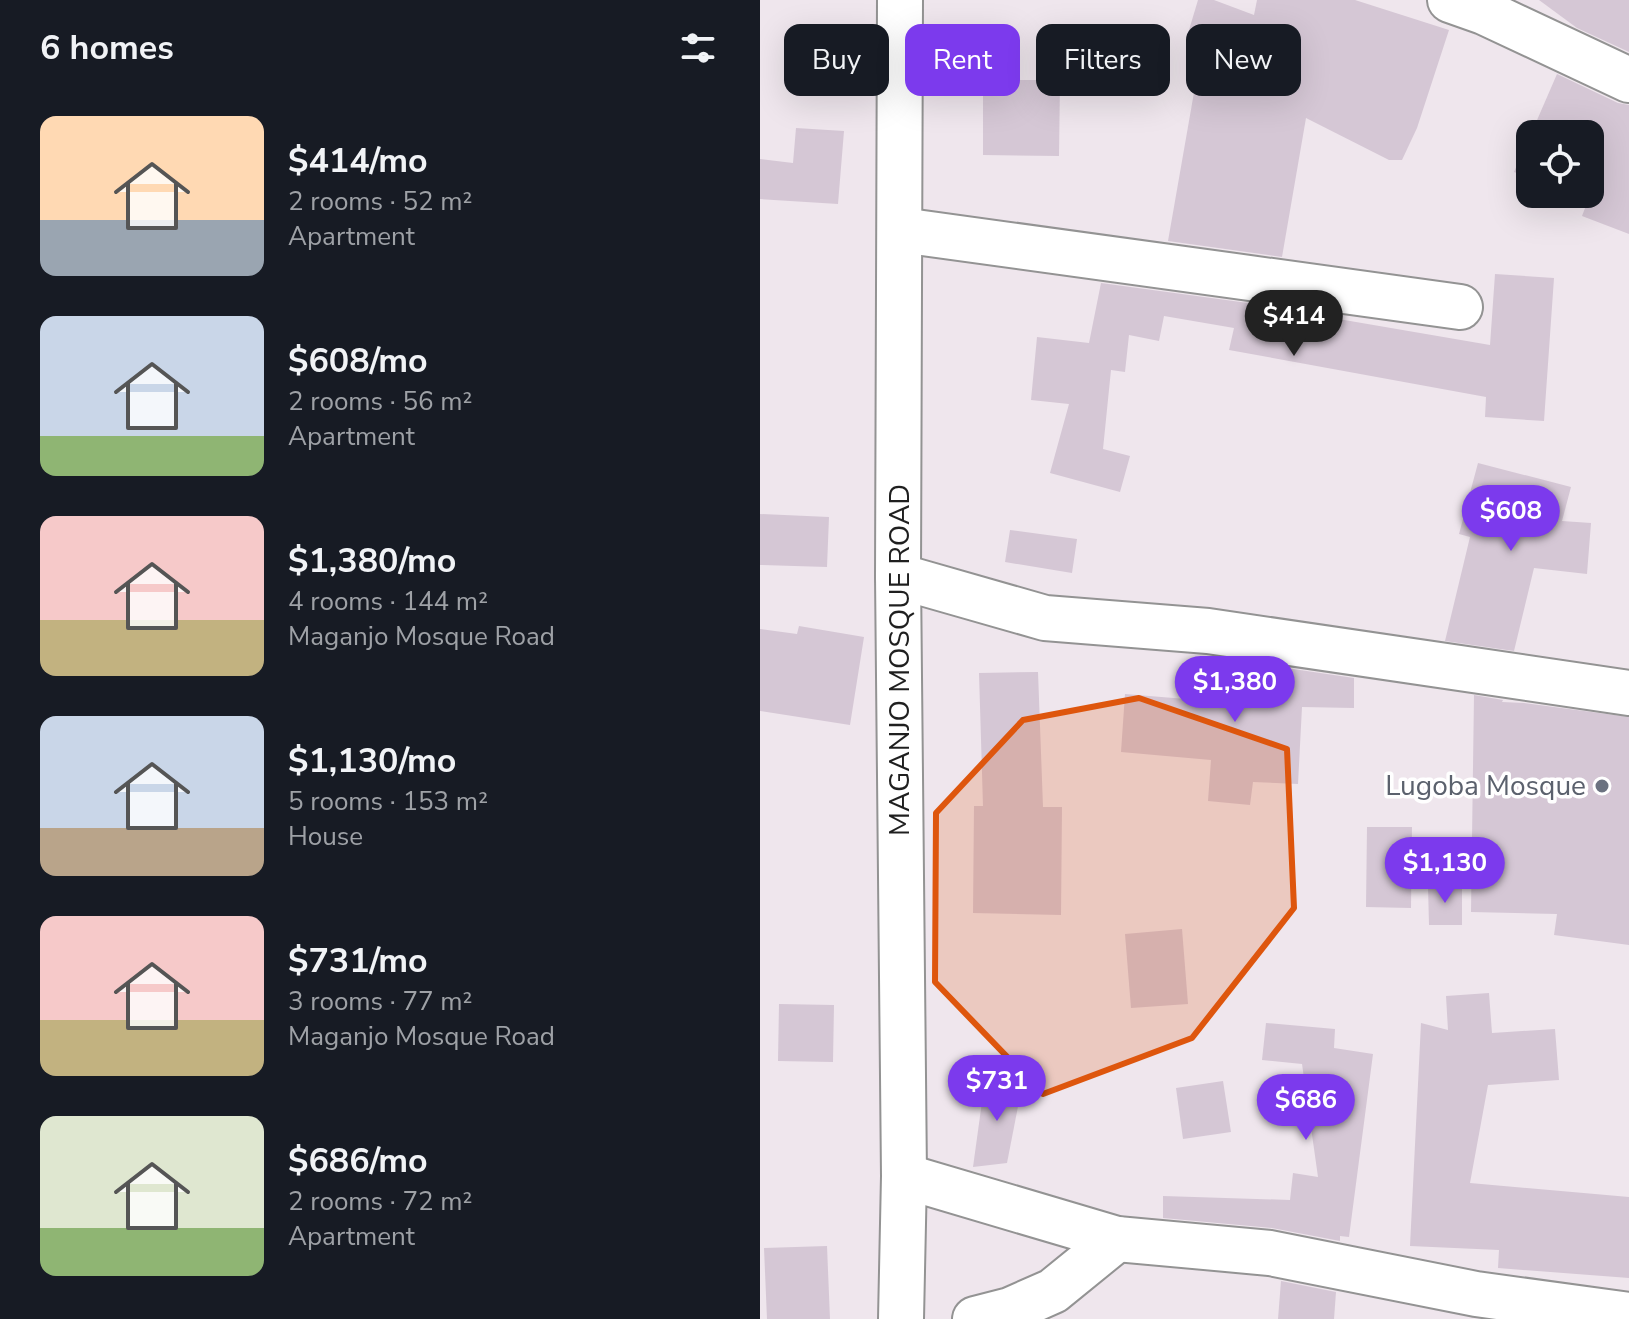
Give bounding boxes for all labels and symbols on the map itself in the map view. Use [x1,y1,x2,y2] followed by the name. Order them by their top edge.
[1247,290,1341,358] pin: $414
[881,484,919,836] street label: MAGANJO MOSQUE ROAD
[1464,485,1558,553] pin: $608
[1170,656,1300,724] pin: $1,380
[1385,767,1586,805] place label: Lugoba Mosque
[1593,777,1611,795] marker: Lugoba Mosque
[1380,837,1510,905] pin: $1,130
[950,1055,1044,1123] pin: $731
[1259,1074,1353,1142] pin: $686

